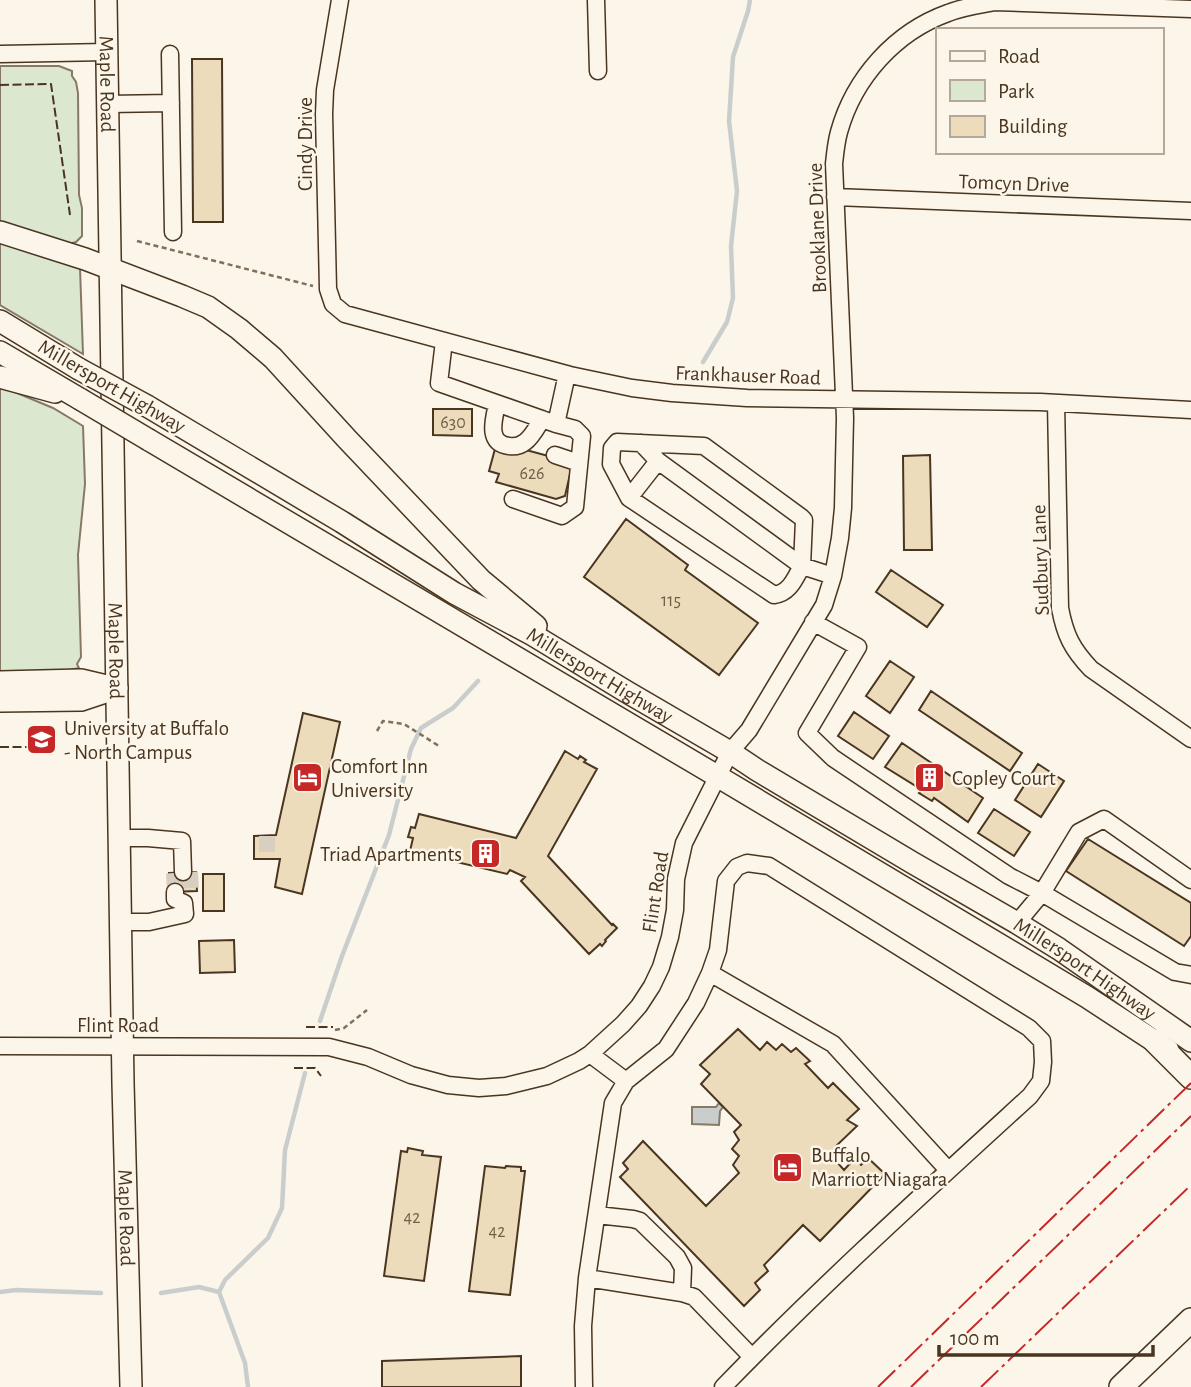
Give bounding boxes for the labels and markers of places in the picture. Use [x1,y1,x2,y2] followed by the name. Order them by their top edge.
[64,718,229,763] place label: University at Buffalo - North Campus
[24,723,58,757] school or university icon: University at Buffalo - North Campus
[331,756,428,801] place label: Comfort Inn University
[291,761,325,795] hotel icon: Comfort Inn University
[912,761,946,795] building icon: Copley Court
[952,768,1056,789] place label: Copley Court
[468,837,502,871] building icon: Triad Apartments
[320,844,462,865] place label: Triad Apartments
[811,1145,948,1190] place label: Buffalo Marriott Niagara
[771,1150,805,1184] hotel icon: Buffalo Marriott Niagara

